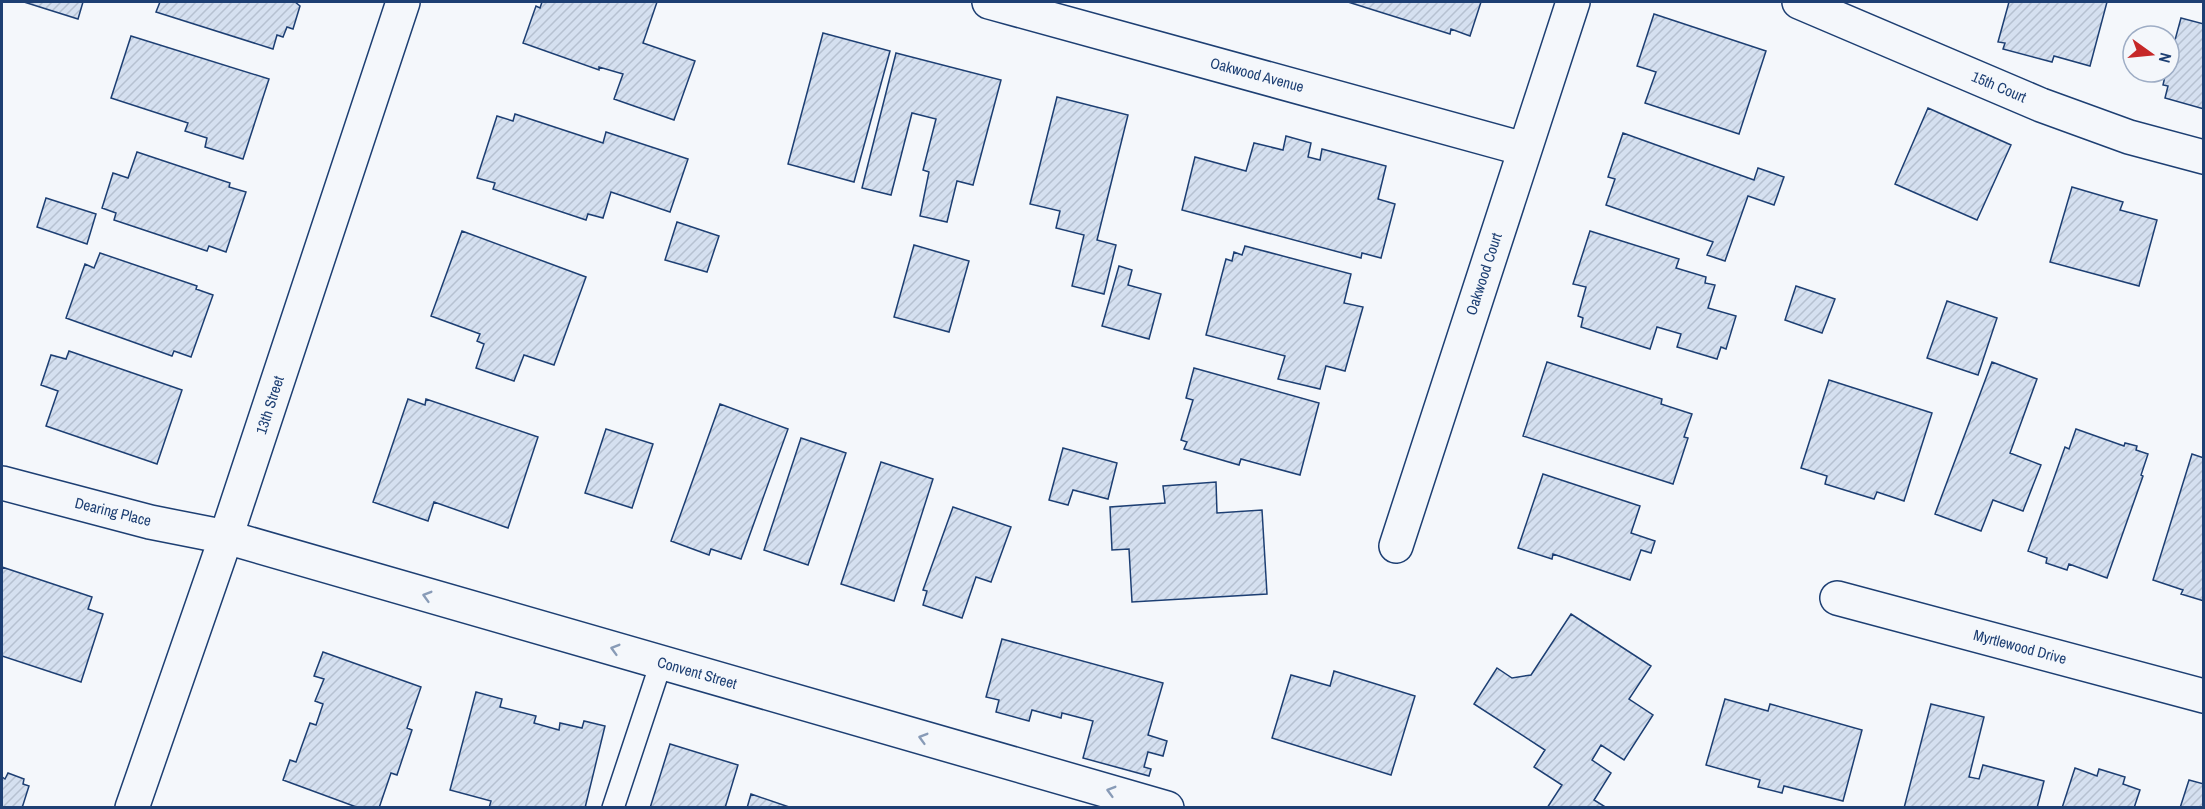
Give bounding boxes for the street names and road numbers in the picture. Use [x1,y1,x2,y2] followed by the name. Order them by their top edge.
[1208,52,1306,97] street label: Oakwood Avenue
[1969,66,2030,108] street label: 15th Court
[1460,229,1507,318] street label: Oakwood Court
[250,372,289,437] street label: 13th Street
[73,492,154,531] street label: Dearing Place
[1971,624,2069,669] street label: Myrtlewood Drive
[655,651,740,694] street label: Convent Street

